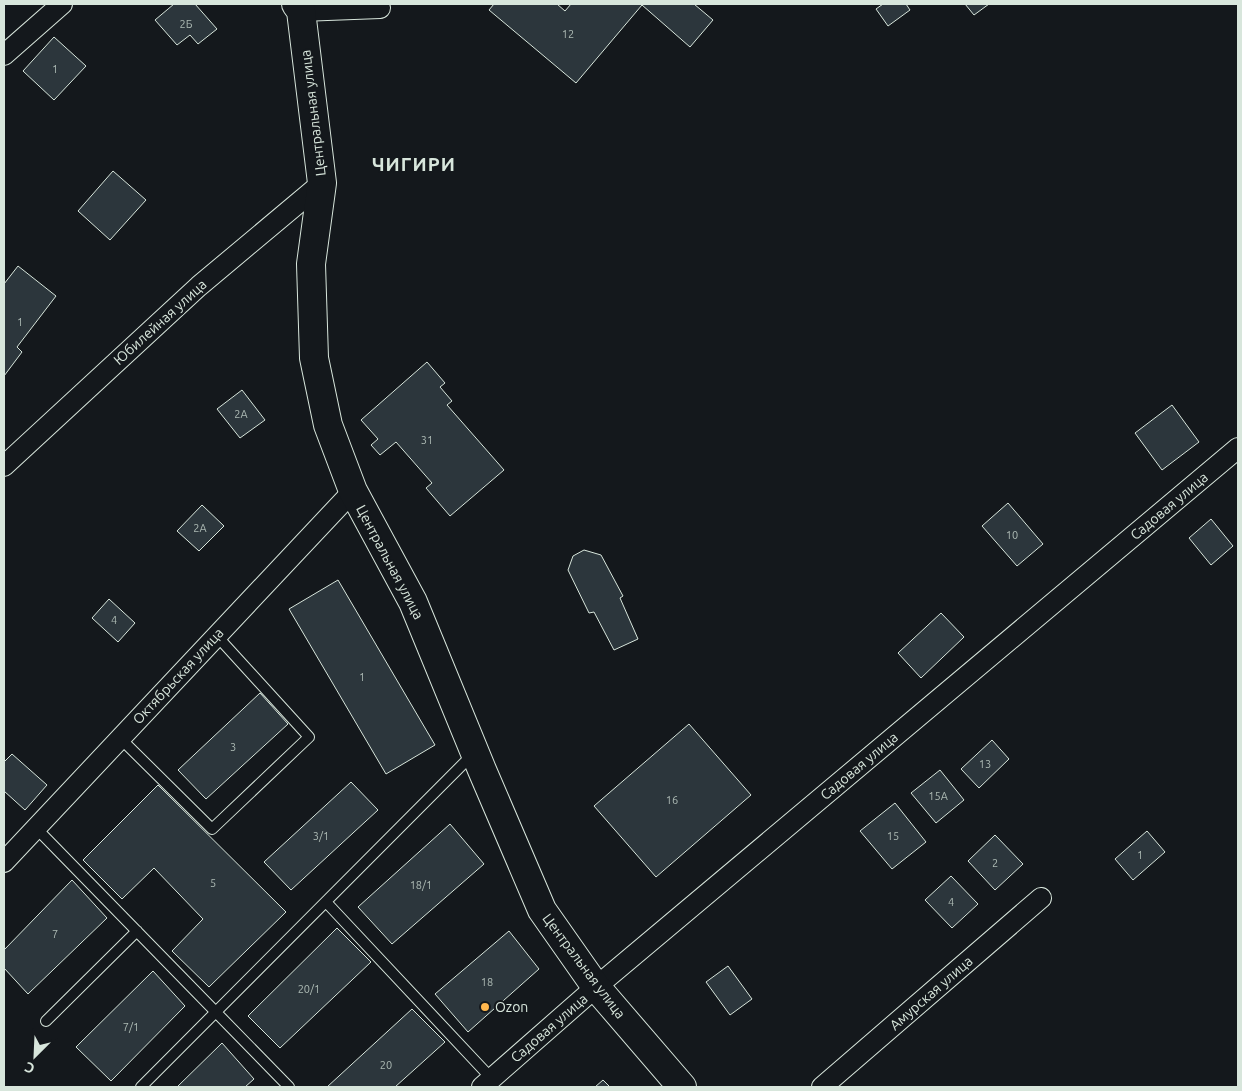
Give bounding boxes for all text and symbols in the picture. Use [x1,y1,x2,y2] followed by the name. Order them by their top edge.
[180,18,193,30] house number: 2Б
[562,28,574,40] house number: 12
[297,49,329,177] street label: Центральная улица
[52,63,58,75] house number: 1
[372,153,456,175] district label: ЧИГИРИ
[110,276,210,368] street label: Юбилейная улица
[17,316,23,328] house number: 1
[234,408,249,420] house number: 2А
[421,434,433,446] house number: 31
[1127,469,1211,543] street label: Садовая улица
[353,502,427,622] street label: Центральная улица
[193,522,208,534] house number: 2А
[1006,529,1018,541] house number: 10
[111,614,117,626] house number: 4
[129,625,227,727] street label: Октябрьская улица
[359,671,365,683] house number: 1
[817,729,901,803] street label: Садовая улица
[230,741,236,753] house number: 3
[979,758,991,770] house number: 13
[928,790,949,802] house number: 15А
[666,794,678,806] house number: 16
[313,830,329,842] house number: 3/1
[887,830,899,842] house number: 15
[1137,849,1143,861] house number: 1
[992,857,998,869] house number: 2
[210,877,216,889] house number: 5
[410,879,432,891] house number: 18/1
[948,896,954,908] house number: 4
[539,910,629,1022] street label: Центральная улица
[52,928,58,940] house number: 7
[886,953,976,1033] street label: Амурская улица
[481,976,493,988] house number: 18
[298,983,320,995] house number: 20/1
[507,990,591,1066] street label: Садовая улица
[495,999,528,1015] place label: Ozon
[479,1001,491,1013] marker: Ozon
[123,1021,139,1033] house number: 7/1
[10,1031,60,1081] north arrow
[22,1059,37,1077] text: С
[380,1059,392,1071] house number: 20

